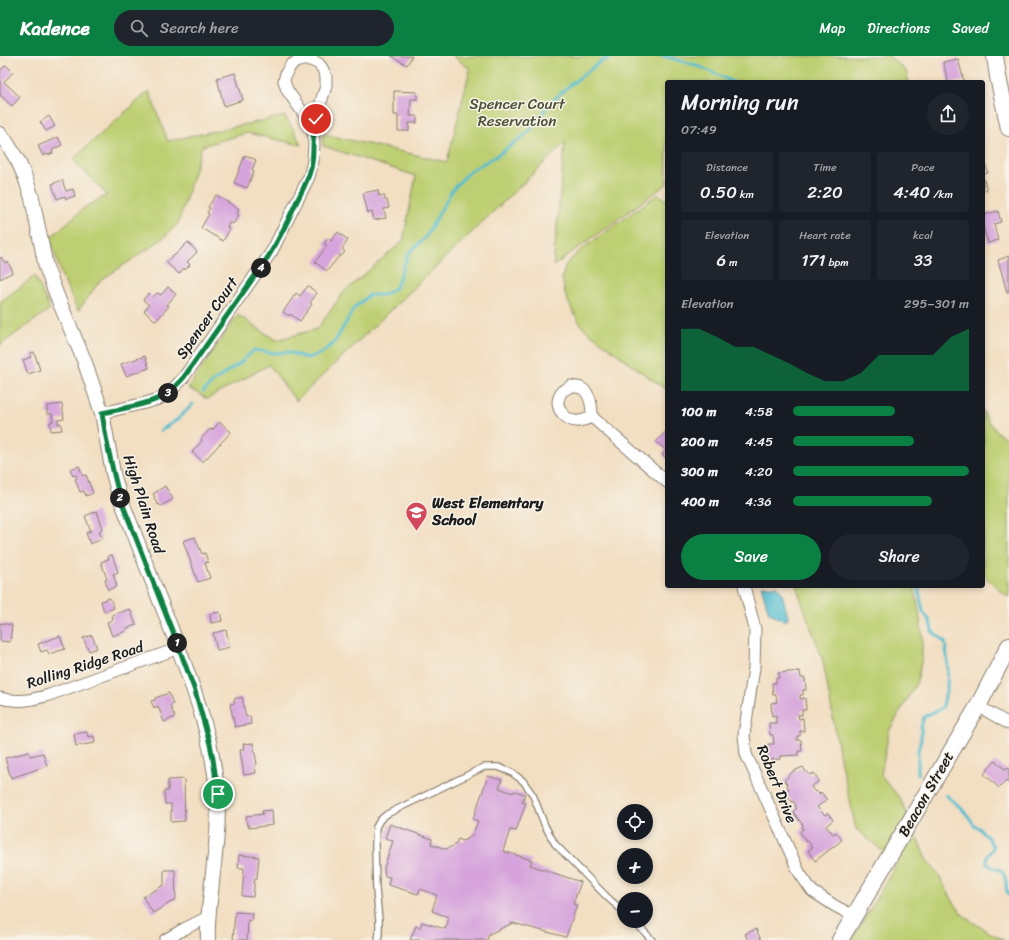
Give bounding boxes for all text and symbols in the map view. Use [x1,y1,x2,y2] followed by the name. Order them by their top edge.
[114,10,394,46] search box
[20,12,90,45] text: Kadence
[160,15,239,41] text: Search here
[819,16,845,41] text: Map
[867,16,930,41] text: Directions
[952,16,989,41] text: Saved
[128,17,150,39] icon: search
[681,83,799,122] text: Morning run
[469,91,566,134] park label: Spencer Court Reservation
[927,93,969,135] button: share
[299,102,333,136] pin
[305,108,327,130] icon: check
[681,118,717,141] text: 07:49
[706,158,748,177] text: Distance
[813,158,837,177] text: Time
[911,158,935,177] text: Pace
[700,177,737,207] text: 0.50
[807,177,843,207] text: 2:20
[893,177,930,207] text: 4:40
[737,185,754,204] text: km
[930,185,953,204] text: /km
[705,226,749,245] text: Elevation
[799,226,851,245] text: Heart rate
[913,226,933,245] text: kcal
[717,245,726,275] text: 6
[801,245,826,275] text: 171
[914,245,932,275] text: 33
[726,253,737,272] text: m
[826,253,849,272] text: bpm
[251,258,271,278] pin: 4
[258,258,264,277] text: 4
[169,271,246,365] street label: Spencer Court
[681,292,734,315] text: Elevation
[904,292,969,315] text: 295–301 m
[158,383,178,403] pin: 3
[165,383,171,402] text: 3
[681,400,716,423] text: 100 m
[745,400,773,423] text: 4:58
[681,430,718,453] text: 200 m
[745,430,773,453] text: 4:45
[116,451,173,558] street label: High Plain Road
[681,460,718,483] text: 300 m
[745,460,773,483] text: 4:20
[110,488,130,508] pin: 2
[117,488,123,507] text: 2
[431,490,545,533] place label: West Elementary School
[681,490,719,513] text: 400 m
[745,490,772,513] text: 4:36
[403,499,429,532] school or university icon: West Elementary School
[681,534,821,580] button: Save
[829,534,969,580] button: Share
[167,633,187,653] pin: 1
[175,633,179,652] text: 1
[23,634,148,696] street label: Rolling Ridge Road
[749,741,805,827] street label: Robert Drive
[891,746,961,842] street label: Beacon Street
[201,777,235,811] pin
[207,783,229,805] icon: arrive
[617,804,653,928] map controls
[617,804,653,840] button: locate
[617,848,653,884] button: +
[617,892,653,928] button: −

